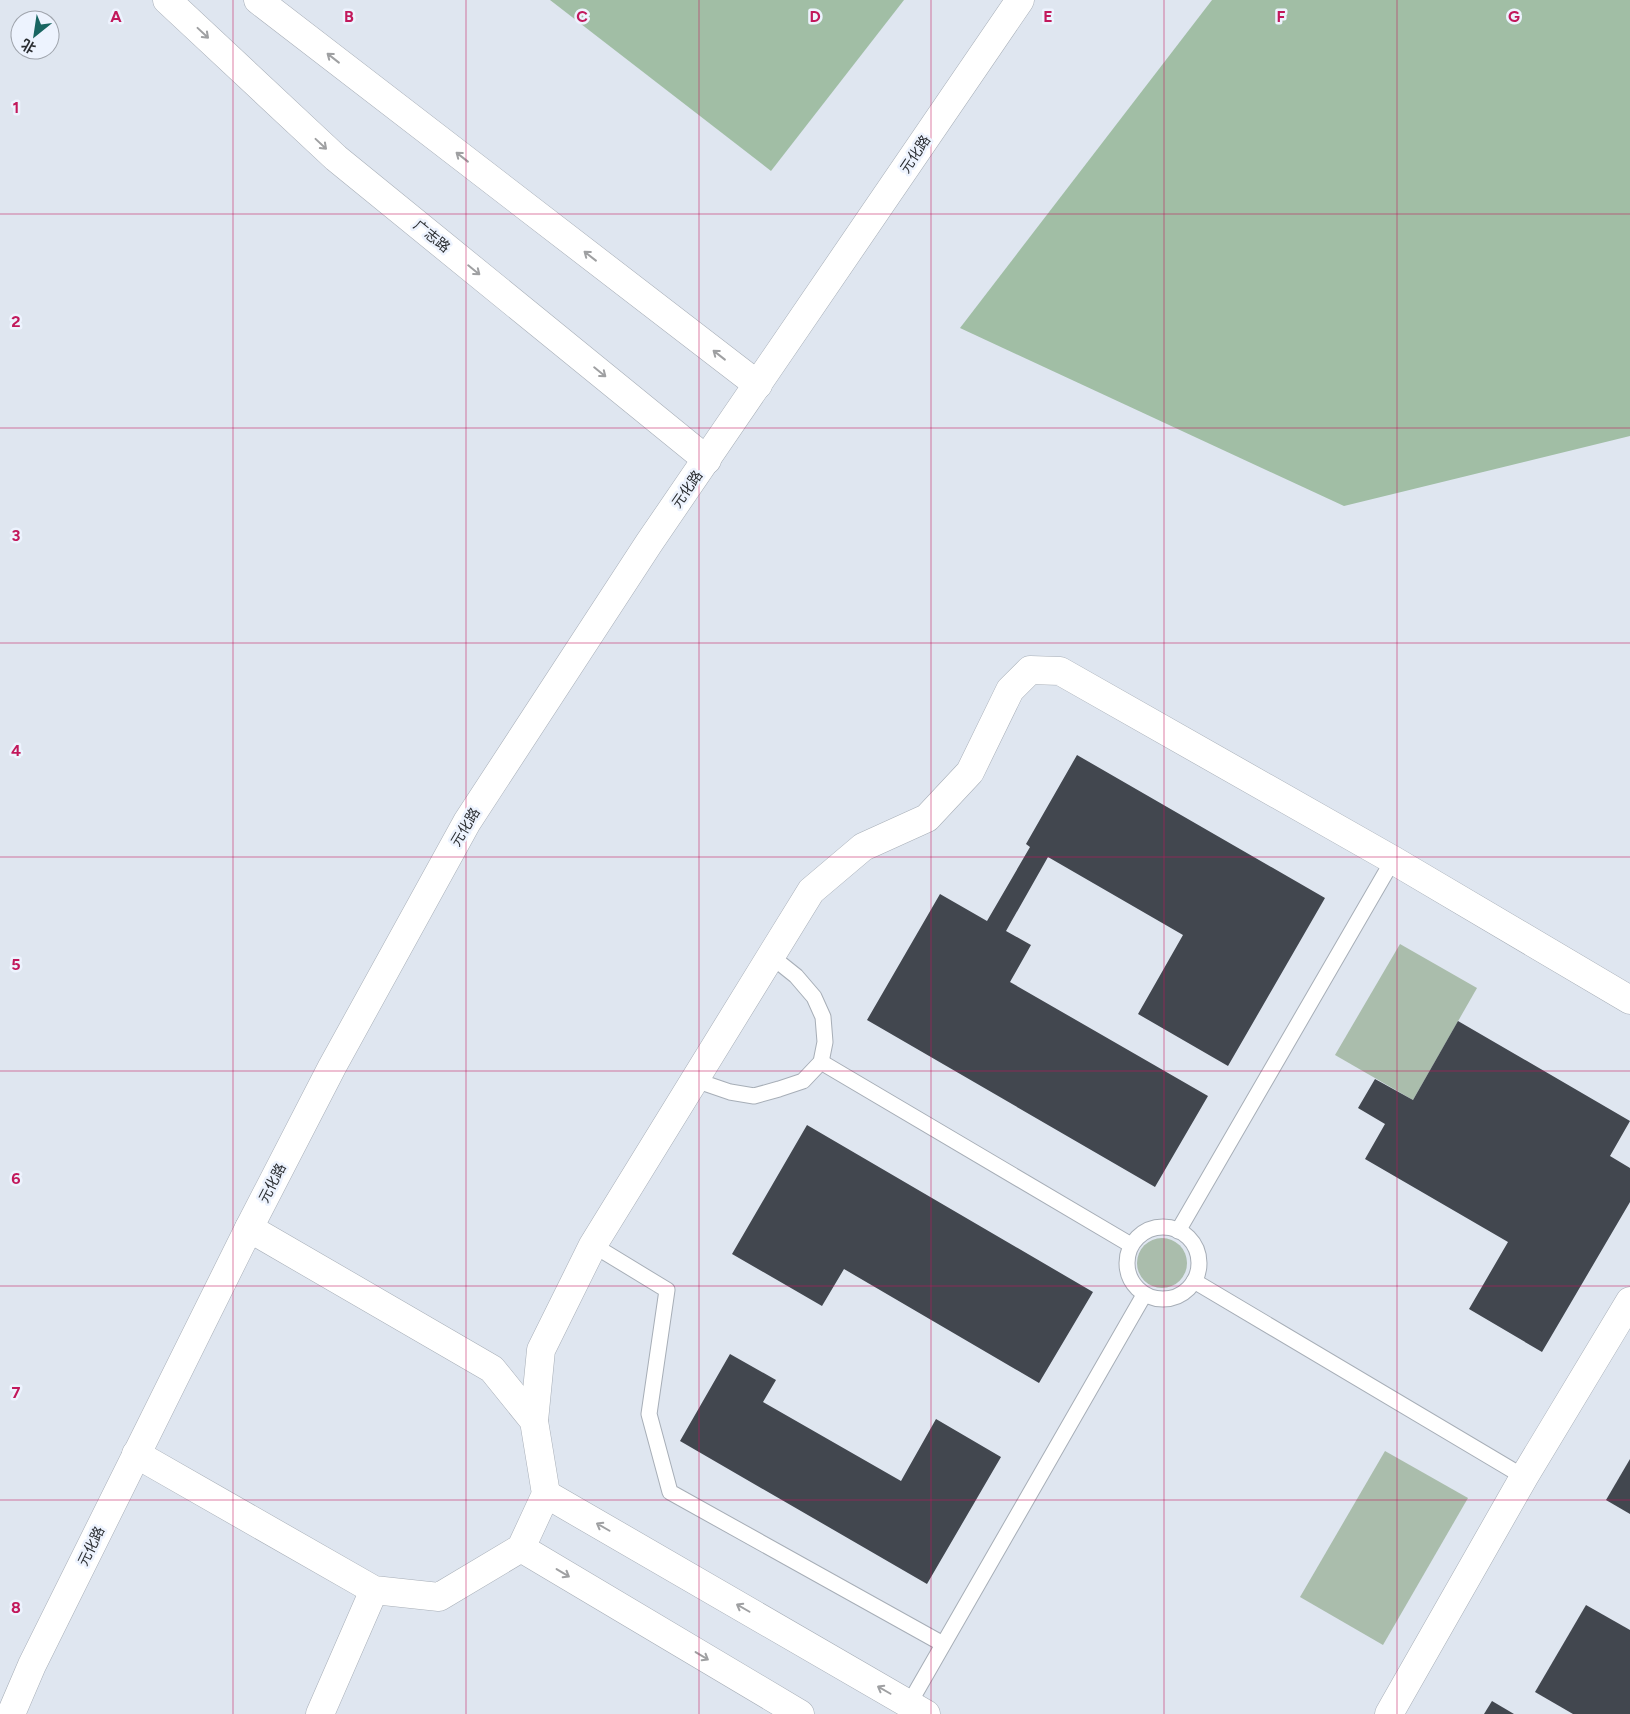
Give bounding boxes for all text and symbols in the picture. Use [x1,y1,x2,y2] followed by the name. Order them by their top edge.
[110,7,122,26] text: A
[344,7,354,26] text: B
[576,7,588,26] text: C
[809,7,821,26] text: D
[1043,7,1053,26] text: E
[1277,7,1286,26] text: F
[1508,7,1520,26] text: G
[10,10,60,60] north arrow
[196,27,209,39] one-way arrow
[18,35,39,57] text: 北
[326,53,340,63] one-way arrow
[13,98,19,117] text: 1
[897,132,934,176] street label: 元化路
[315,138,328,150] one-way arrow
[455,152,468,163] one-way arrow
[410,217,453,256] street label: 广志路
[583,251,597,261] one-way arrow
[467,264,480,275] one-way arrow
[11,312,21,331] text: 2
[713,350,726,361] one-way arrow
[593,367,606,378] one-way arrow
[668,467,706,511] street label: 元化路
[12,526,21,545] text: 3
[11,741,21,760] text: 4
[447,805,484,850] street label: 元化路
[11,955,21,974] text: 5
[255,1161,290,1206] street label: 元化路
[11,1169,21,1188] text: 6
[12,1383,21,1402] text: 7
[596,1521,610,1531] one-way arrow
[75,1524,108,1569] street label: 元化路
[555,1568,570,1578] one-way arrow
[11,1598,21,1617] text: 8
[736,1603,751,1613] one-way arrow
[695,1651,710,1661] one-way arrow
[877,1684,891,1694] one-way arrow

